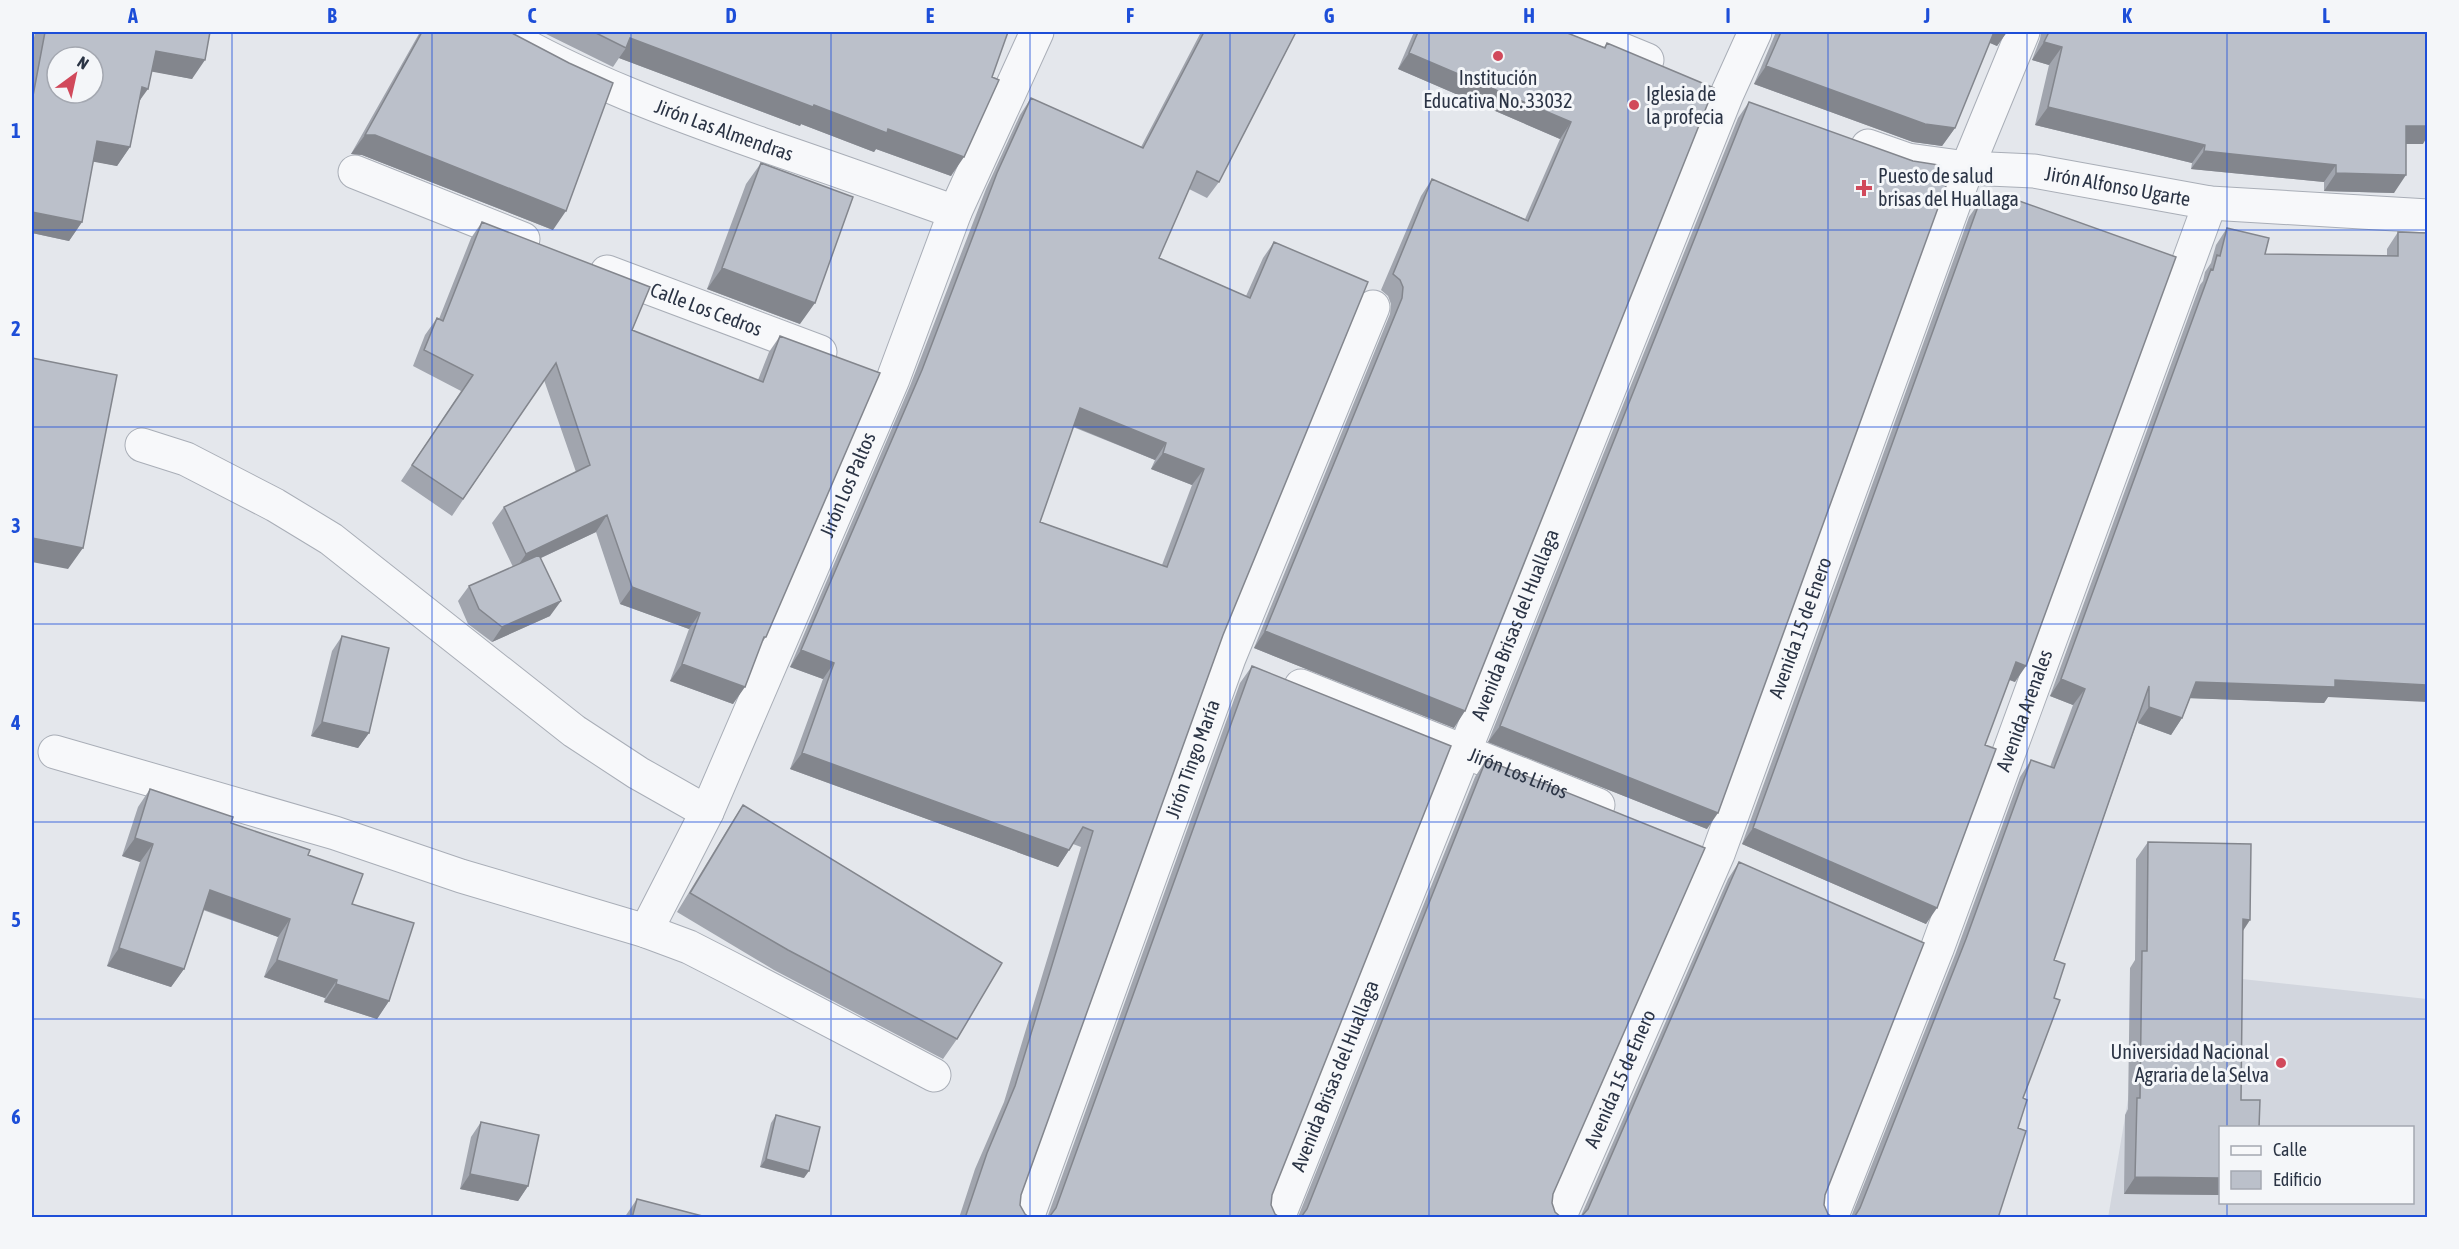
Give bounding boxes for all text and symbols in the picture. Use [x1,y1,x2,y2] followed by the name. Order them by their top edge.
[127,4,138,27] text: A
[327,4,337,27] text: B
[528,4,537,27] text: C
[725,4,737,27] text: D
[926,4,935,27] text: E
[1126,4,1134,27] text: F
[1324,4,1335,27] text: G
[1523,4,1535,27] text: H
[1725,4,1731,27] text: I
[1923,4,1930,27] text: J
[2122,4,2132,27] text: K
[2322,4,2330,27] text: L
[45,45,105,105] north arrow
[1491,49,1505,63] marker: Institución Educativa No. 33032
[74,52,92,73] text: N
[1423,66,1573,112] place label: Institución Educativa No. 33032
[1646,82,1724,128] place label: Iglesia de la profecia
[652,94,796,165] street label: Jirón Las Almendras
[1627,98,1641,112] marker: Iglesia de la profecia
[11,119,21,142] text: 1
[2043,161,2192,210] street label: Jirón Alfonso Ugarte
[1878,164,2019,210] place label: Puesto de salud brisas del Huallaga
[1855,179,1873,197] marker: Puesto de salud brisas del Huallaga
[647,277,765,340] street label: Calle Los Cedros
[11,317,21,340] text: 2
[815,429,880,540] street label: Jirón Los Paltos
[11,514,21,537] text: 3
[1466,526,1563,723] street label: Avenida Brisas del Huallaga
[1764,554,1836,701] street label: Avenida 15 de Enero
[1991,646,2057,774] street label: Avenida Arenales
[1160,696,1224,821] street label: Jirón Tingo María
[10,711,21,734] text: 4
[1465,742,1571,803] street label: Jirón Los Lirios
[11,908,21,931] text: 5
[1286,977,1383,1175] street label: Avenida Brisas del Huallaga
[1579,1006,1660,1151] street label: Avenida 15 de Enero
[2110,1040,2270,1086] place label: Universidad Nacional Agraria de la Selva
[2274,1056,2288,1070] marker: Universidad Nacional Agraria de la Selva
[11,1105,21,1128] text: 6
[2219,1126,2414,1204] legend
[2273,1139,2307,1160] text: Calle
[2273,1169,2322,1190] text: Edificio

